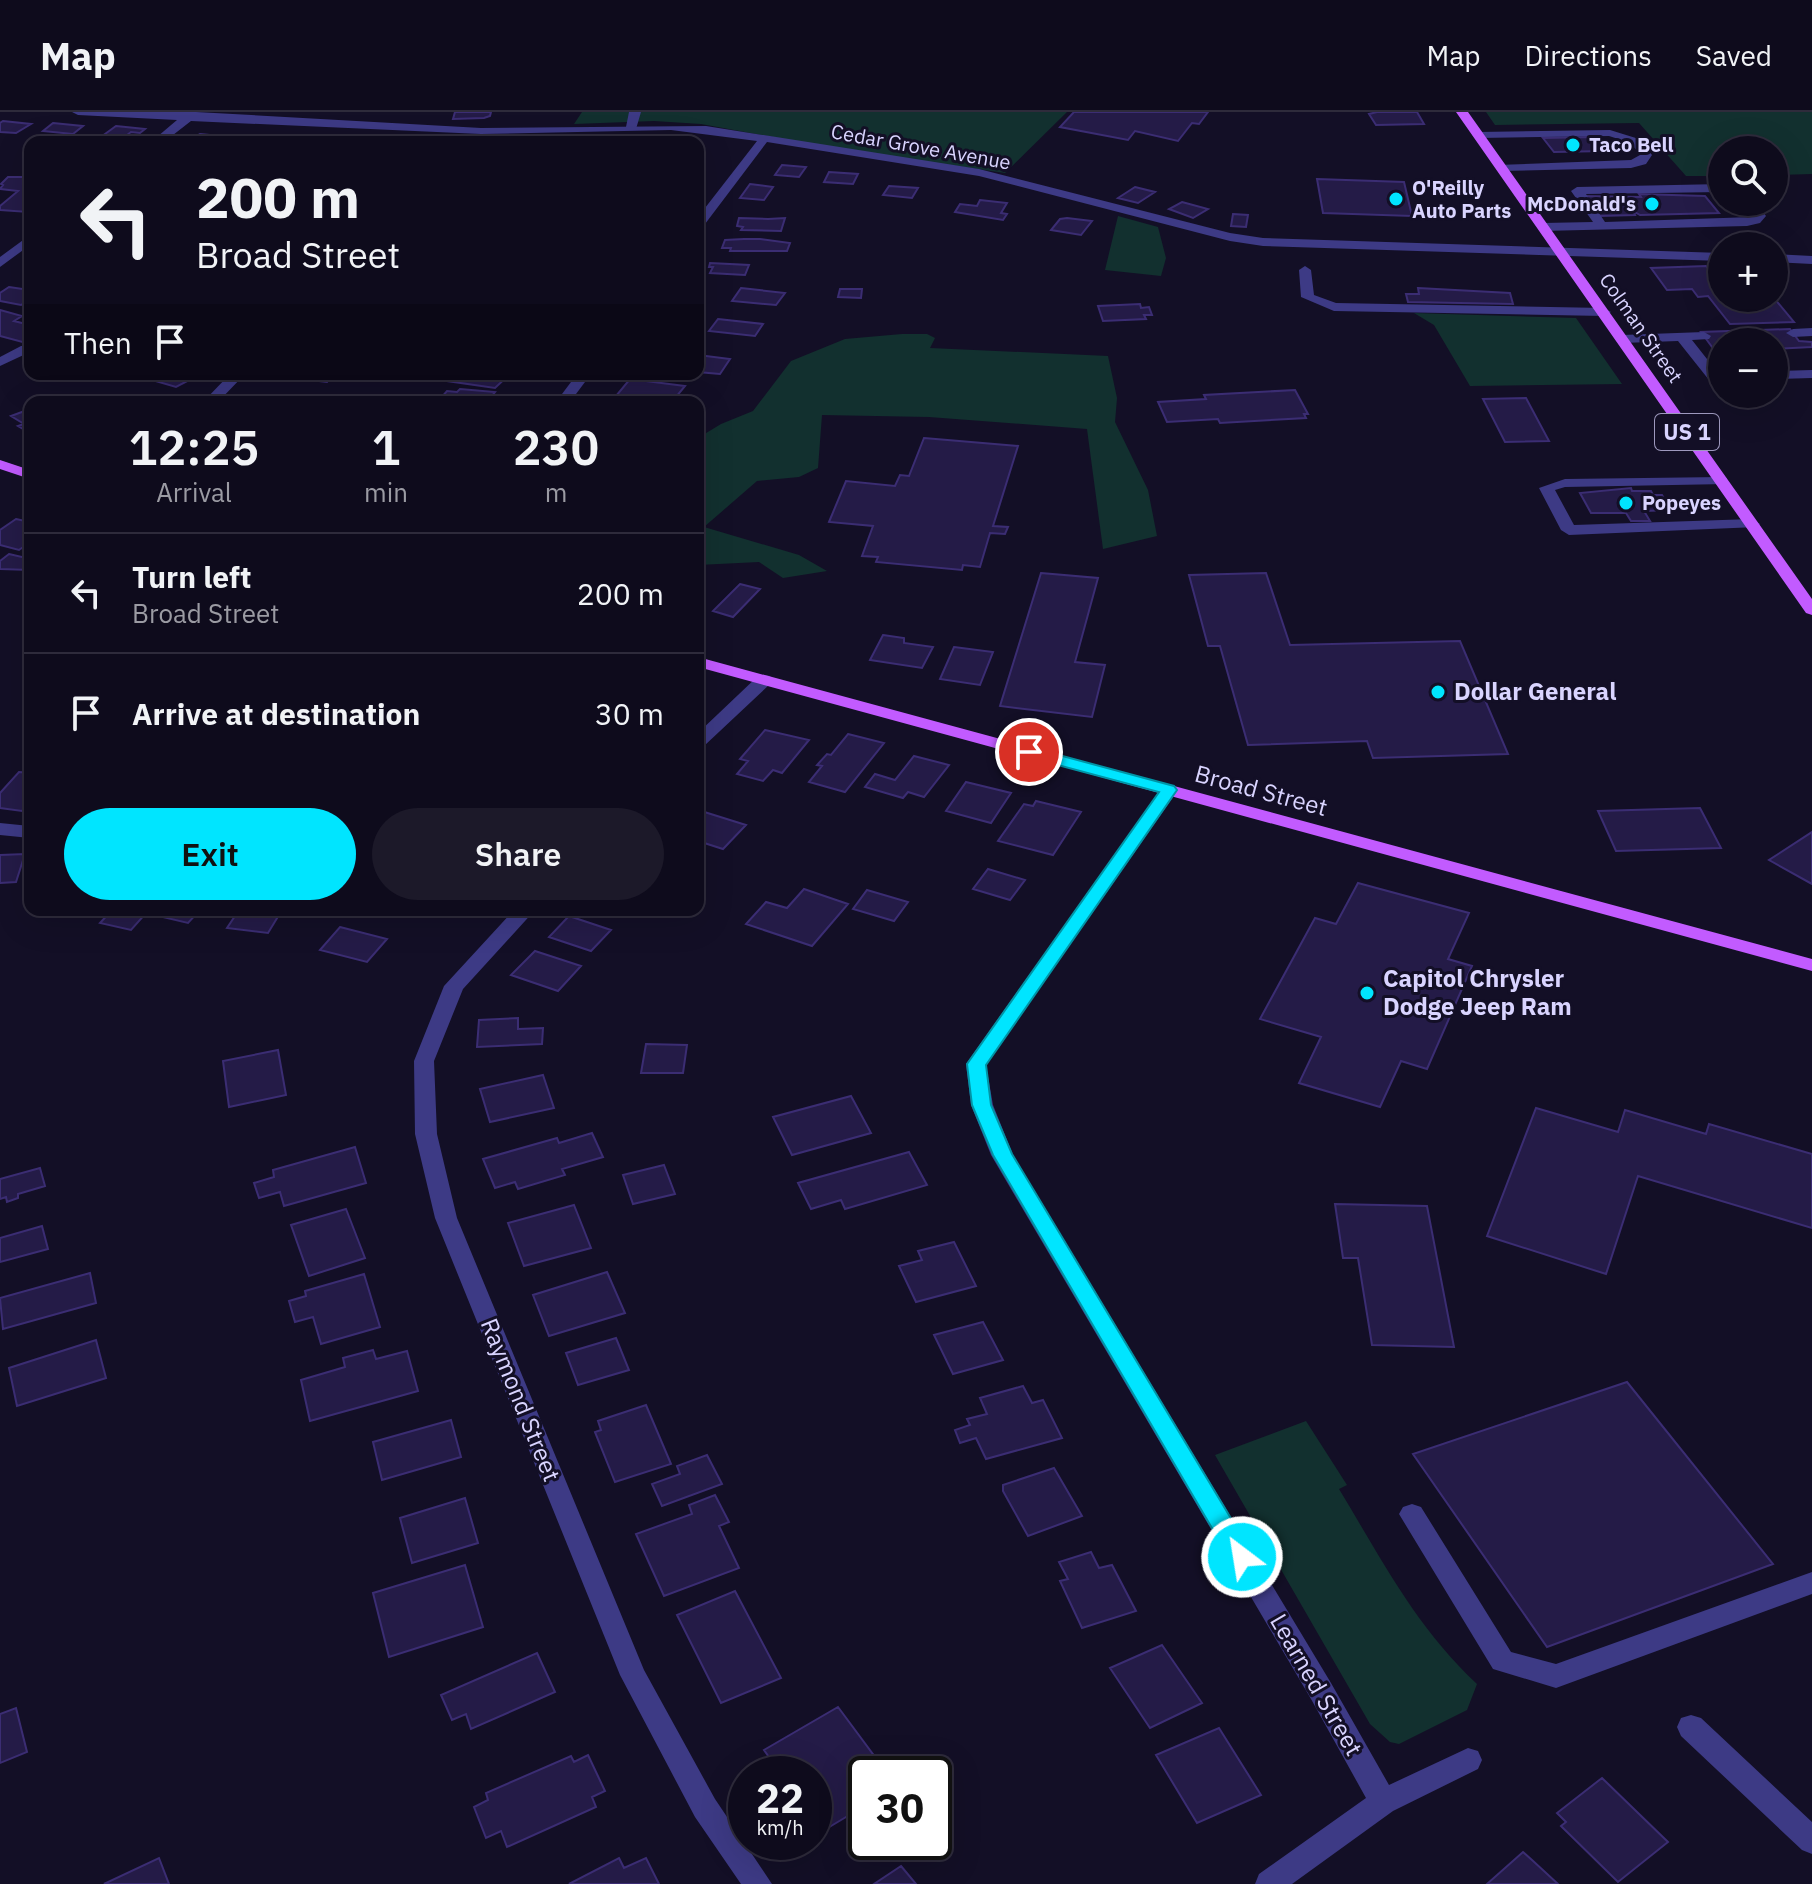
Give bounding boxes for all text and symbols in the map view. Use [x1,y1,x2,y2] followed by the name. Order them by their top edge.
[40,31,116,80] text: Map
[1426,37,1480,74] text: Map
[1524,37,1652,74] text: Directions
[1696,37,1772,74] text: Saved
[829,117,1013,176] street label: Cedar Grove Avenue
[1589,131,1673,158] place label: Taco Bell
[1564,136,1582,154] marker: Taco Bell
[1708,136,1788,408] map controls
[1708,136,1788,216] button: search
[196,161,360,233] text: 200 m
[64,168,168,272] icon: left
[1412,174,1511,224] place label: O'Reilly Auto Parts
[1387,190,1405,208] marker: O'Reilly Auto Parts
[1527,190,1636,217] place label: McDonald's
[1643,195,1661,213] marker: McDonald's
[196,231,400,278] text: Broad Street
[1708,232,1788,312] button: +
[1594,267,1689,388] street label: Colman Street
[148,320,192,364] icon: arrive
[64,323,132,362] text: Then
[1708,328,1788,408] button: −
[1655,414,1719,450] road number: US 1
[129,416,259,478] text: 12:25
[372,416,400,478] text: 1
[513,416,599,478] text: 230
[156,475,232,509] text: Arrival
[364,475,408,509] text: min
[545,475,567,509] text: m
[1642,489,1721,516] place label: Popeyes
[1617,494,1635,512] marker: Popeyes
[132,557,251,596] text: Turn left
[64,571,108,615] icon: left
[577,574,664,613] text: 200 m
[132,596,279,630] text: Broad Street
[1454,675,1616,707] place label: Dollar General
[1429,683,1447,701] marker: Dollar General
[64,691,108,735] icon: arrive
[132,694,420,733] text: Arrive at destination
[595,694,664,733] text: 30 m
[995,718,1063,786] pin
[1007,730,1051,774] icon: arrive
[1191,757,1331,823] street label: Broad Street
[64,808,356,900] button: Exit
[372,808,664,900] button: Share
[1383,962,1572,1022] place label: Capitol Chrysler Dodge Jeep Ram
[1358,984,1376,1002] marker: Capitol Chrysler Dodge Jeep Ram
[474,1313,568,1486] street label: Raymond Street
[1200,1515,1284,1599] position arrow
[1263,1608,1370,1761] street label: Learned Street
[848,1756,952,1860] speed limit sign: 30
[756,1772,804,1824] text: 22
[756,1814,804,1841] text: km/h

